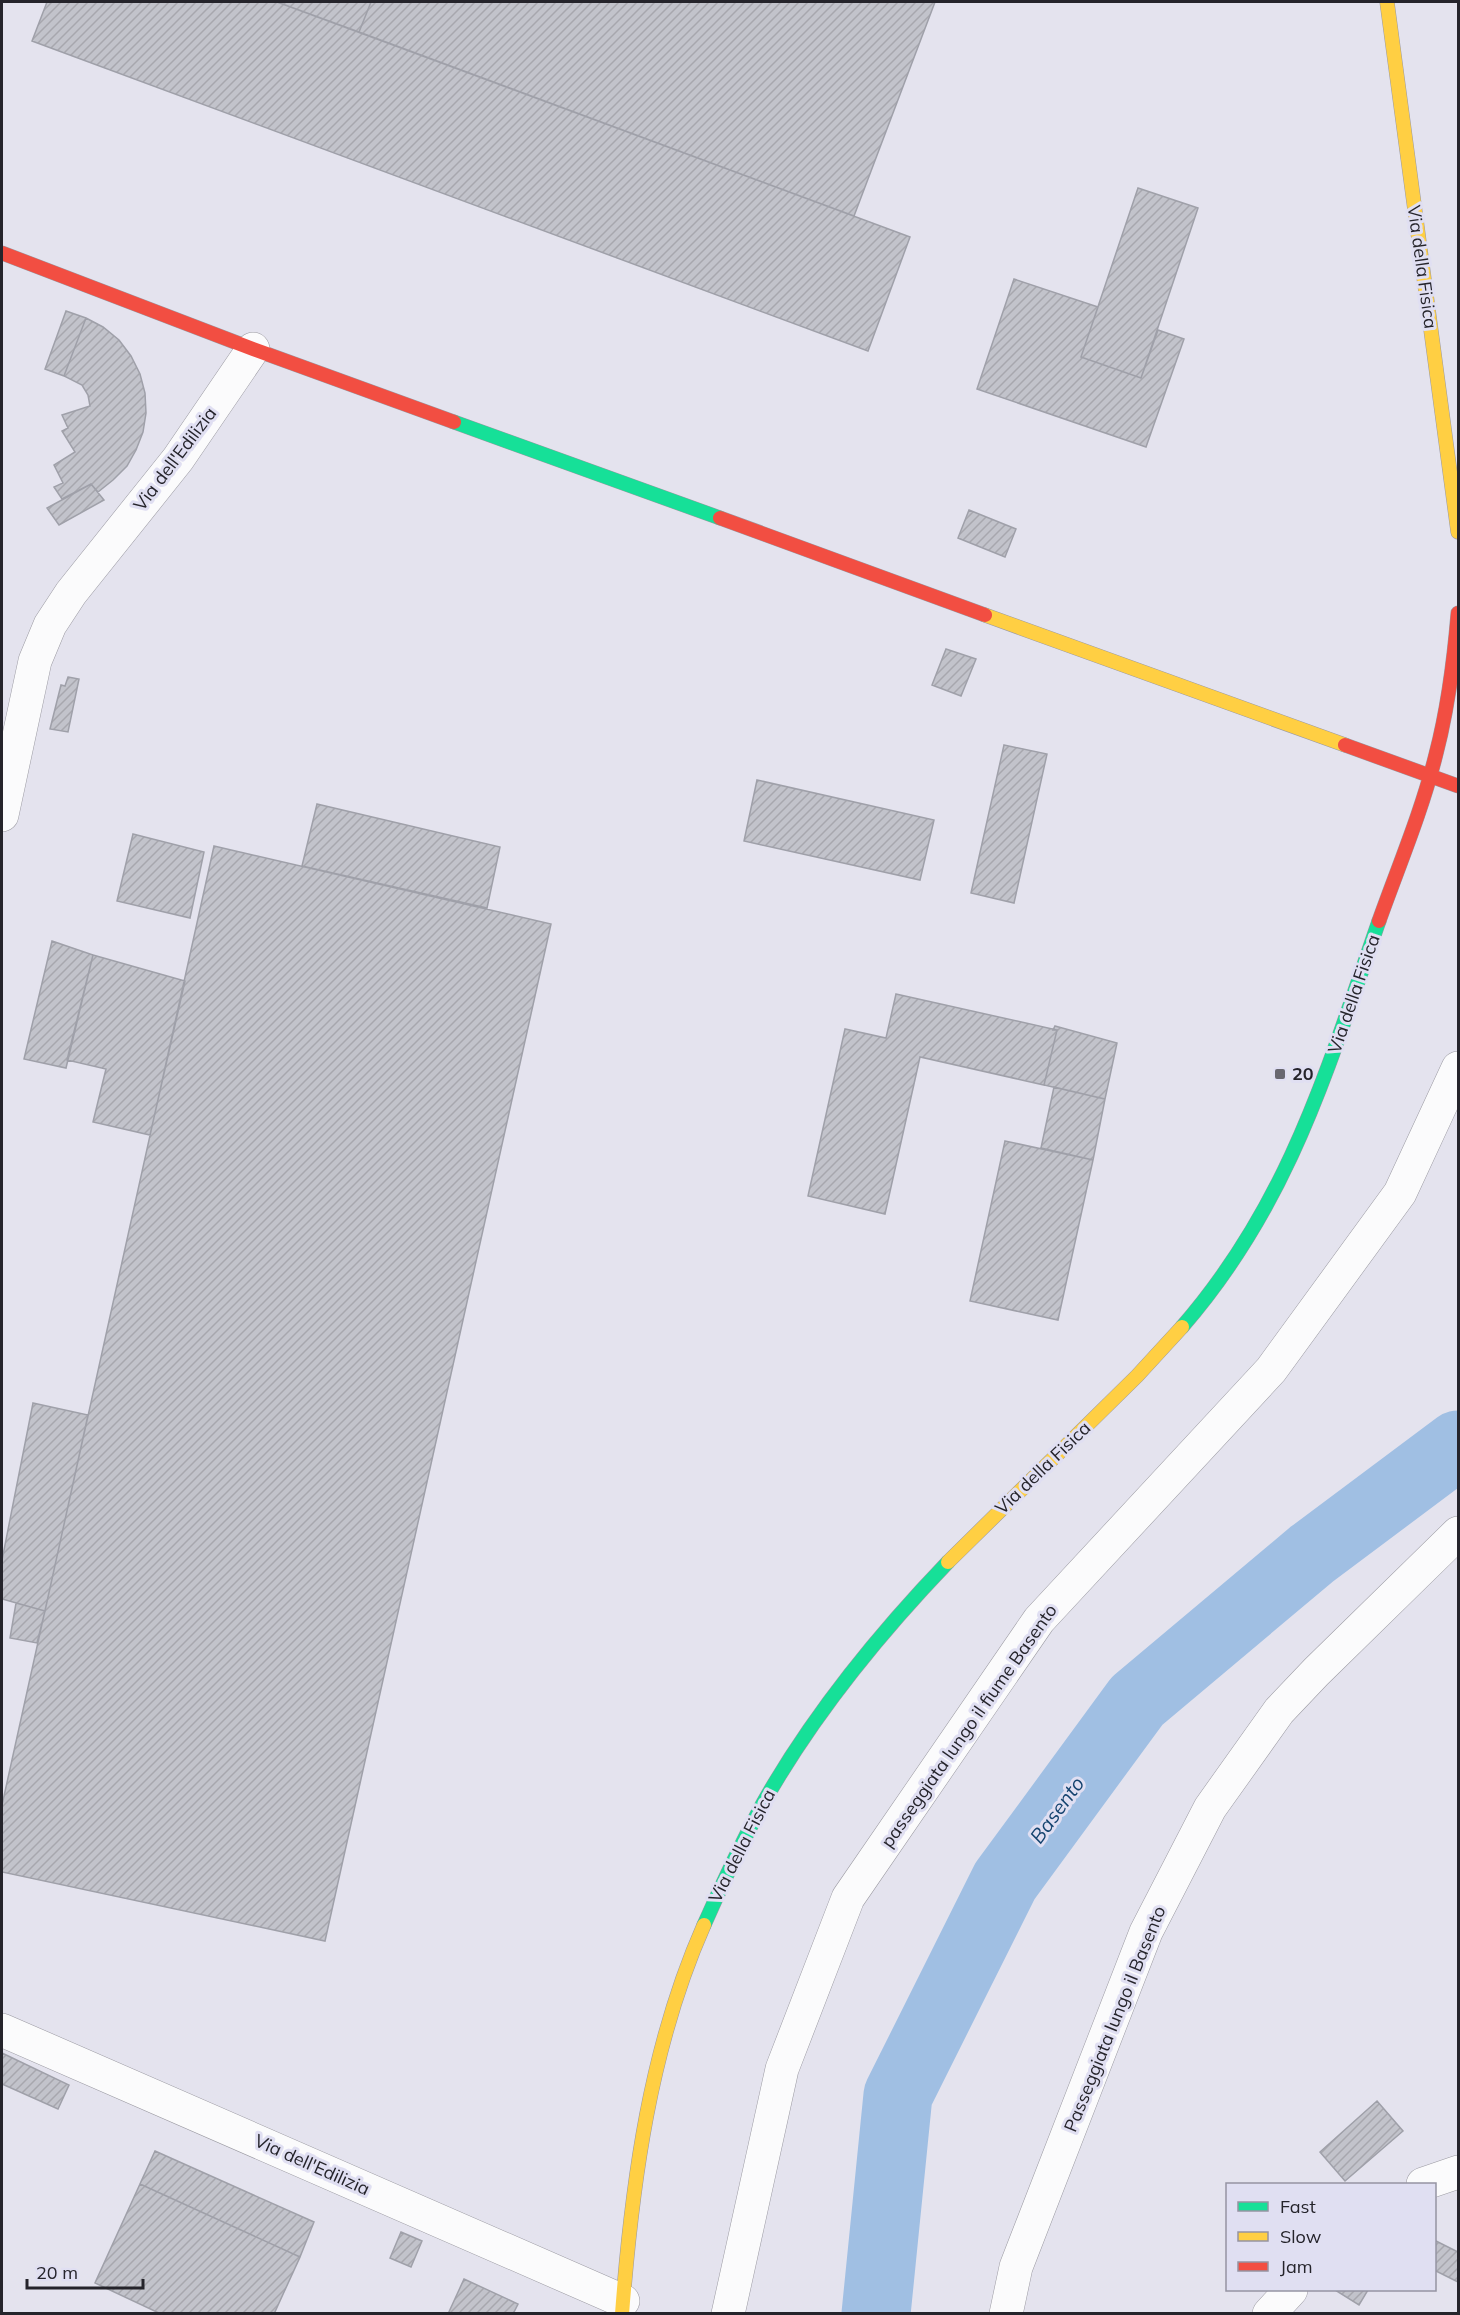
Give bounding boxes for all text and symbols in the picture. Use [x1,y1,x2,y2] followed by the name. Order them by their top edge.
[1402,204,1443,330] street label: Via della Fisica
[128,402,221,515] street label: Via dell'Edilizia
[1322,931,1385,1056] street label: Via della Fisica
[1292,1062,1314,1085] place label: 20
[1273,1067,1287,1081] marker: 20
[990,1416,1095,1519] street label: Via della Fisica
[876,1600,1062,1852] street label: passeggiata lungo il fiume Basento
[1025,1772,1089,1848] water label: Basento
[703,1785,780,1906] street label: Via della Fisica
[1059,1903,1170,2135] street label: Passeggiata lungo il Basento
[251,2129,374,2200] street label: Via dell'Edilizia
[1226,2183,1436,2291] legend
[1280,2195,1316,2218] text: Fast
[1280,2225,1322,2248] text: Slow
[27,2252,142,2290] scale bar
[1280,2255,1313,2278] text: Jam
[36,2261,78,2284] text: 20 m

